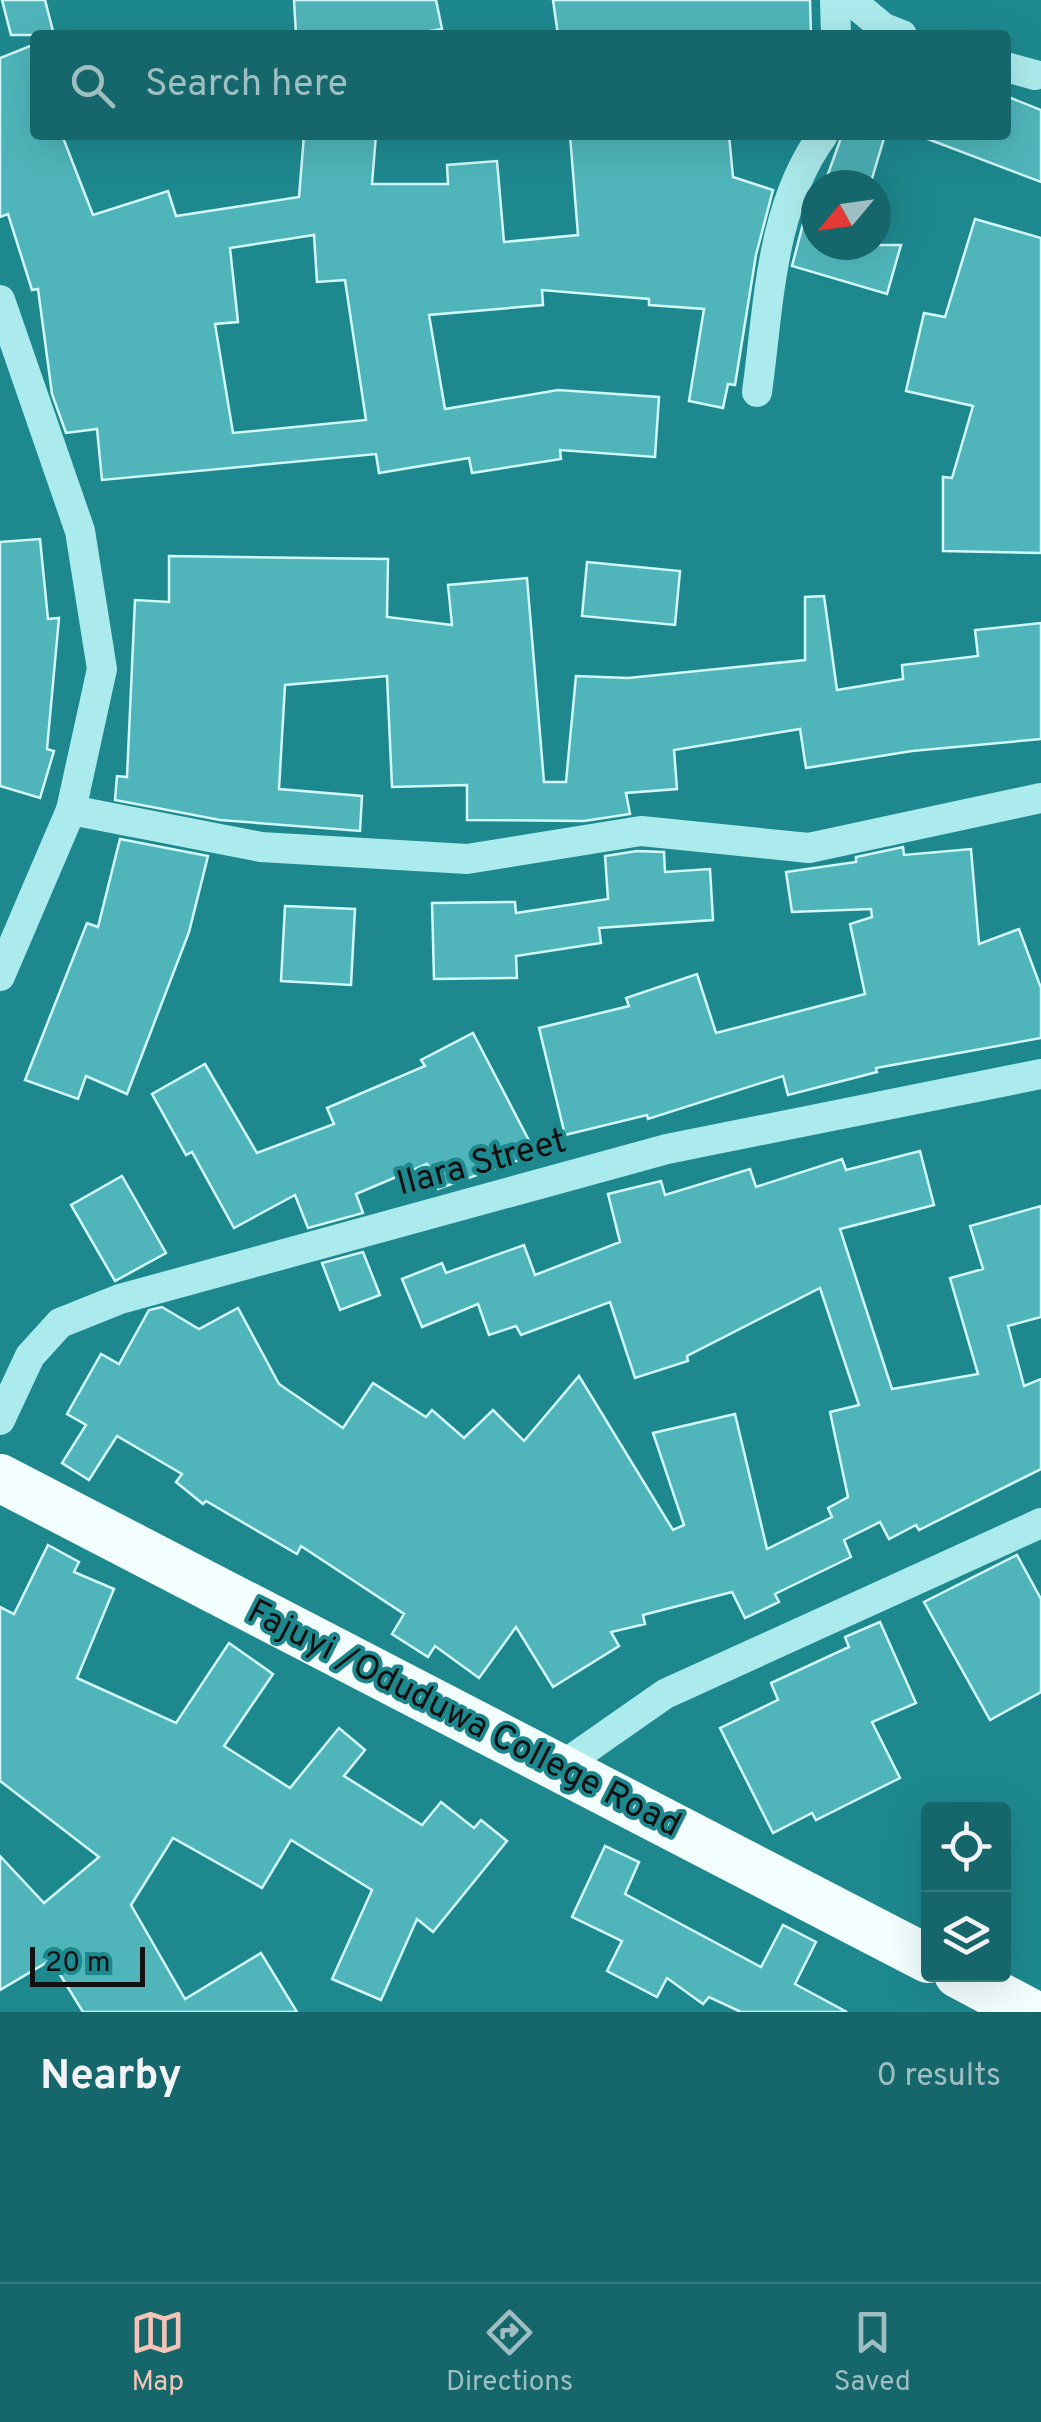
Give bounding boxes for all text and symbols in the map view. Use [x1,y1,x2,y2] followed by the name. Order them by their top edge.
[30,30,1011,140] search box
[65,58,120,113] icon: search
[145,61,348,110] text: Search here
[801,170,891,260] north arrow
[392,1120,571,1208] street label: Ilara Street
[239,1591,688,1848] street label: Fajuyi /Oduduwa College Road
[921,1802,1011,1982] map controls
[921,1802,1011,1892] button: locate
[921,1892,1011,1982] button: layers
[30,1942,145,1986] scale bar
[45,1946,110,1982] text: 20 m
[40,2051,182,2104] text: Nearby
[876,2057,1001,2097] text: 0 results
[130,2305,185,2401] tab: Map
[446,2305,573,2401] tab: Directions
[834,2305,911,2401] tab: Saved

